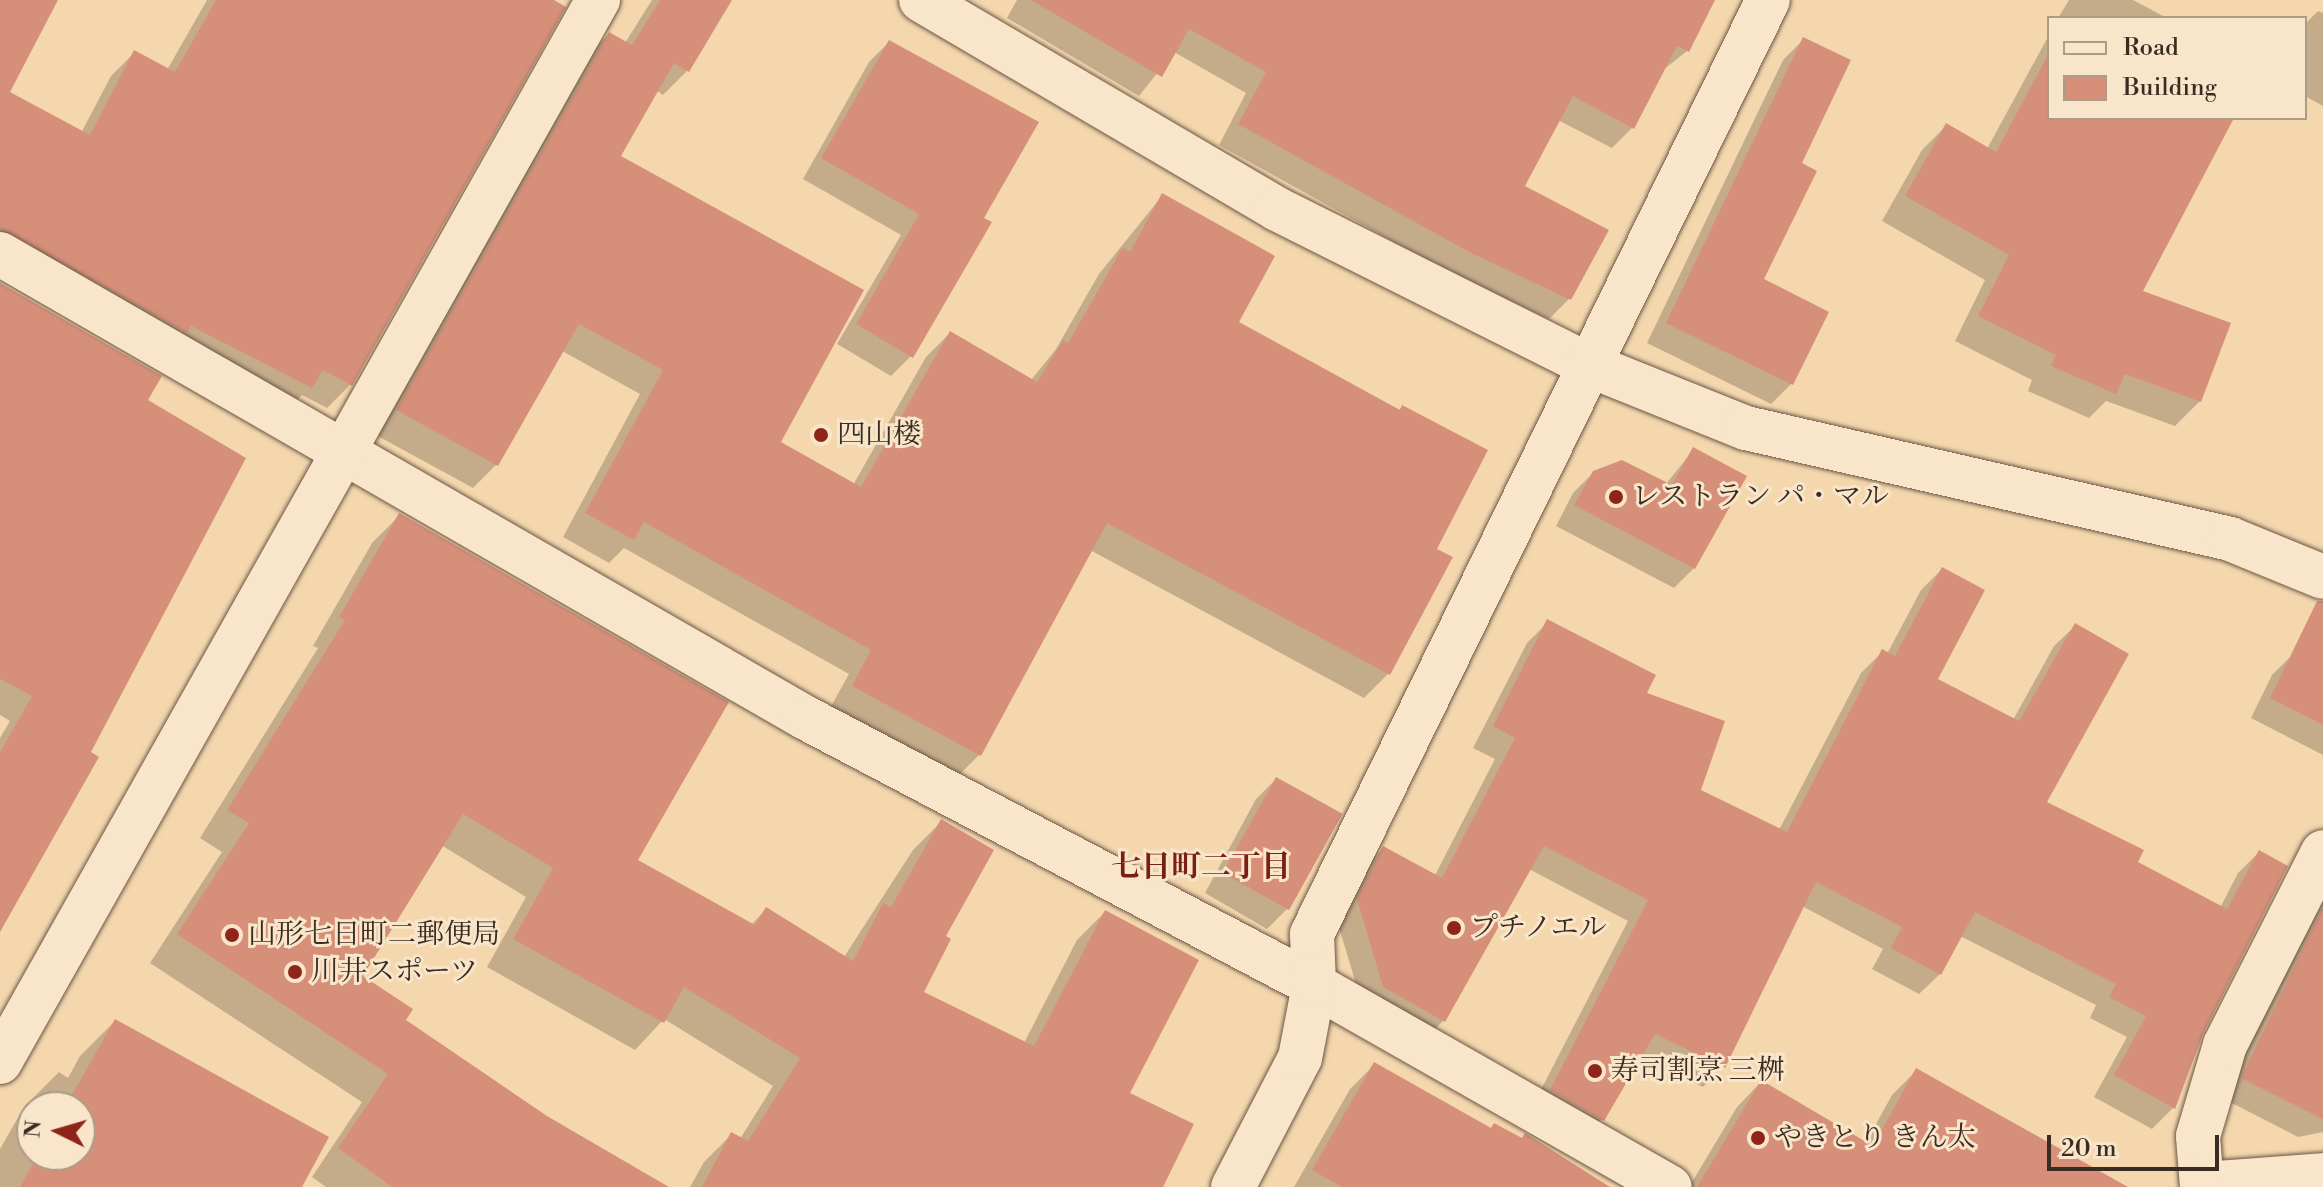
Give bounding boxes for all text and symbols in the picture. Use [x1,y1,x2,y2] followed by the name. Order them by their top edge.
[2047,16,2307,120] legend
[2123,33,2179,63] text: Road
[2123,73,2217,103] text: Building
[837,418,921,452] place label: 四山楼
[812,426,830,444] marker: 四山楼
[1632,480,1890,514] place label: レストラン パ・マル
[1607,488,1625,506] marker: レストラン パ・マル
[1111,849,1291,885] district label: 七日町二丁目
[1470,911,1610,945] place label: プチノエル
[248,918,500,952] place label: 山形七日町二郵便局
[1445,919,1463,937] marker: プチノエル
[223,926,241,944] marker: 山形七日町二郵便局
[311,955,479,989] place label: 川井スポーツ
[286,963,304,981] marker: 川井スポーツ
[1611,1054,1785,1088] place label: 寿司割烹 三桝
[1586,1062,1604,1080] marker: 寿司割烹 三桝
[16,1091,96,1171] north arrow
[19,1119,48,1139] text: N
[2051,1119,2223,1169] scale bar
[1774,1121,1976,1155] place label: やきとり きん太
[1749,1129,1767,1147] marker: やきとり きん太
[2061,1134,2117,1164] text: 20 m

